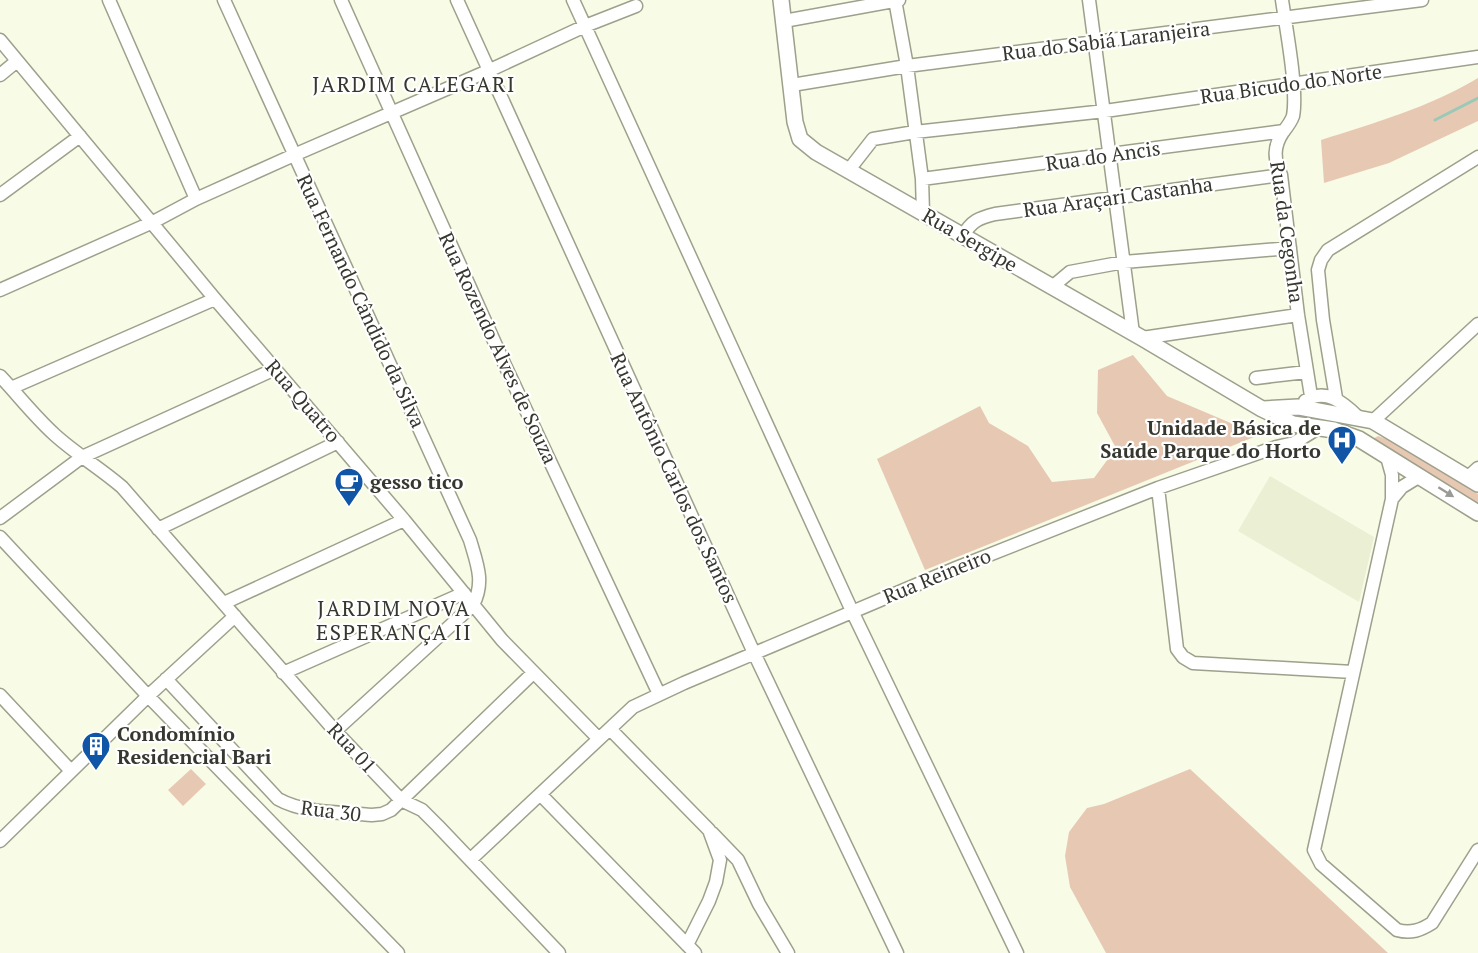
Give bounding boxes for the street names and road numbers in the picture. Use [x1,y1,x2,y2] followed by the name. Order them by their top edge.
[1000,14,1211,67] street label: Rua do Sabiá Laranjeira
[1198,57,1384,110] street label: Rua Bicudo do Norte
[1044,134,1162,177] street label: Rua do Ancis
[1264,159,1311,305] street label: Rua da Cegonha
[291,170,432,432] street label: Rua Fernando Cândido da Silva
[1021,170,1214,223] street label: Rua Araçari Castanha
[918,201,1023,278] street label: Rua Sergipe
[433,228,564,468] street label: Rua Rozendo Alves de Souza
[604,348,744,607] street label: Rua Antônio Carlos dos Santos
[260,353,347,448] street label: Rua Quatro
[879,542,995,609] street label: Rua Reineiro
[322,716,383,779] street label: Rua 01
[299,793,363,828] street label: Rua 30

